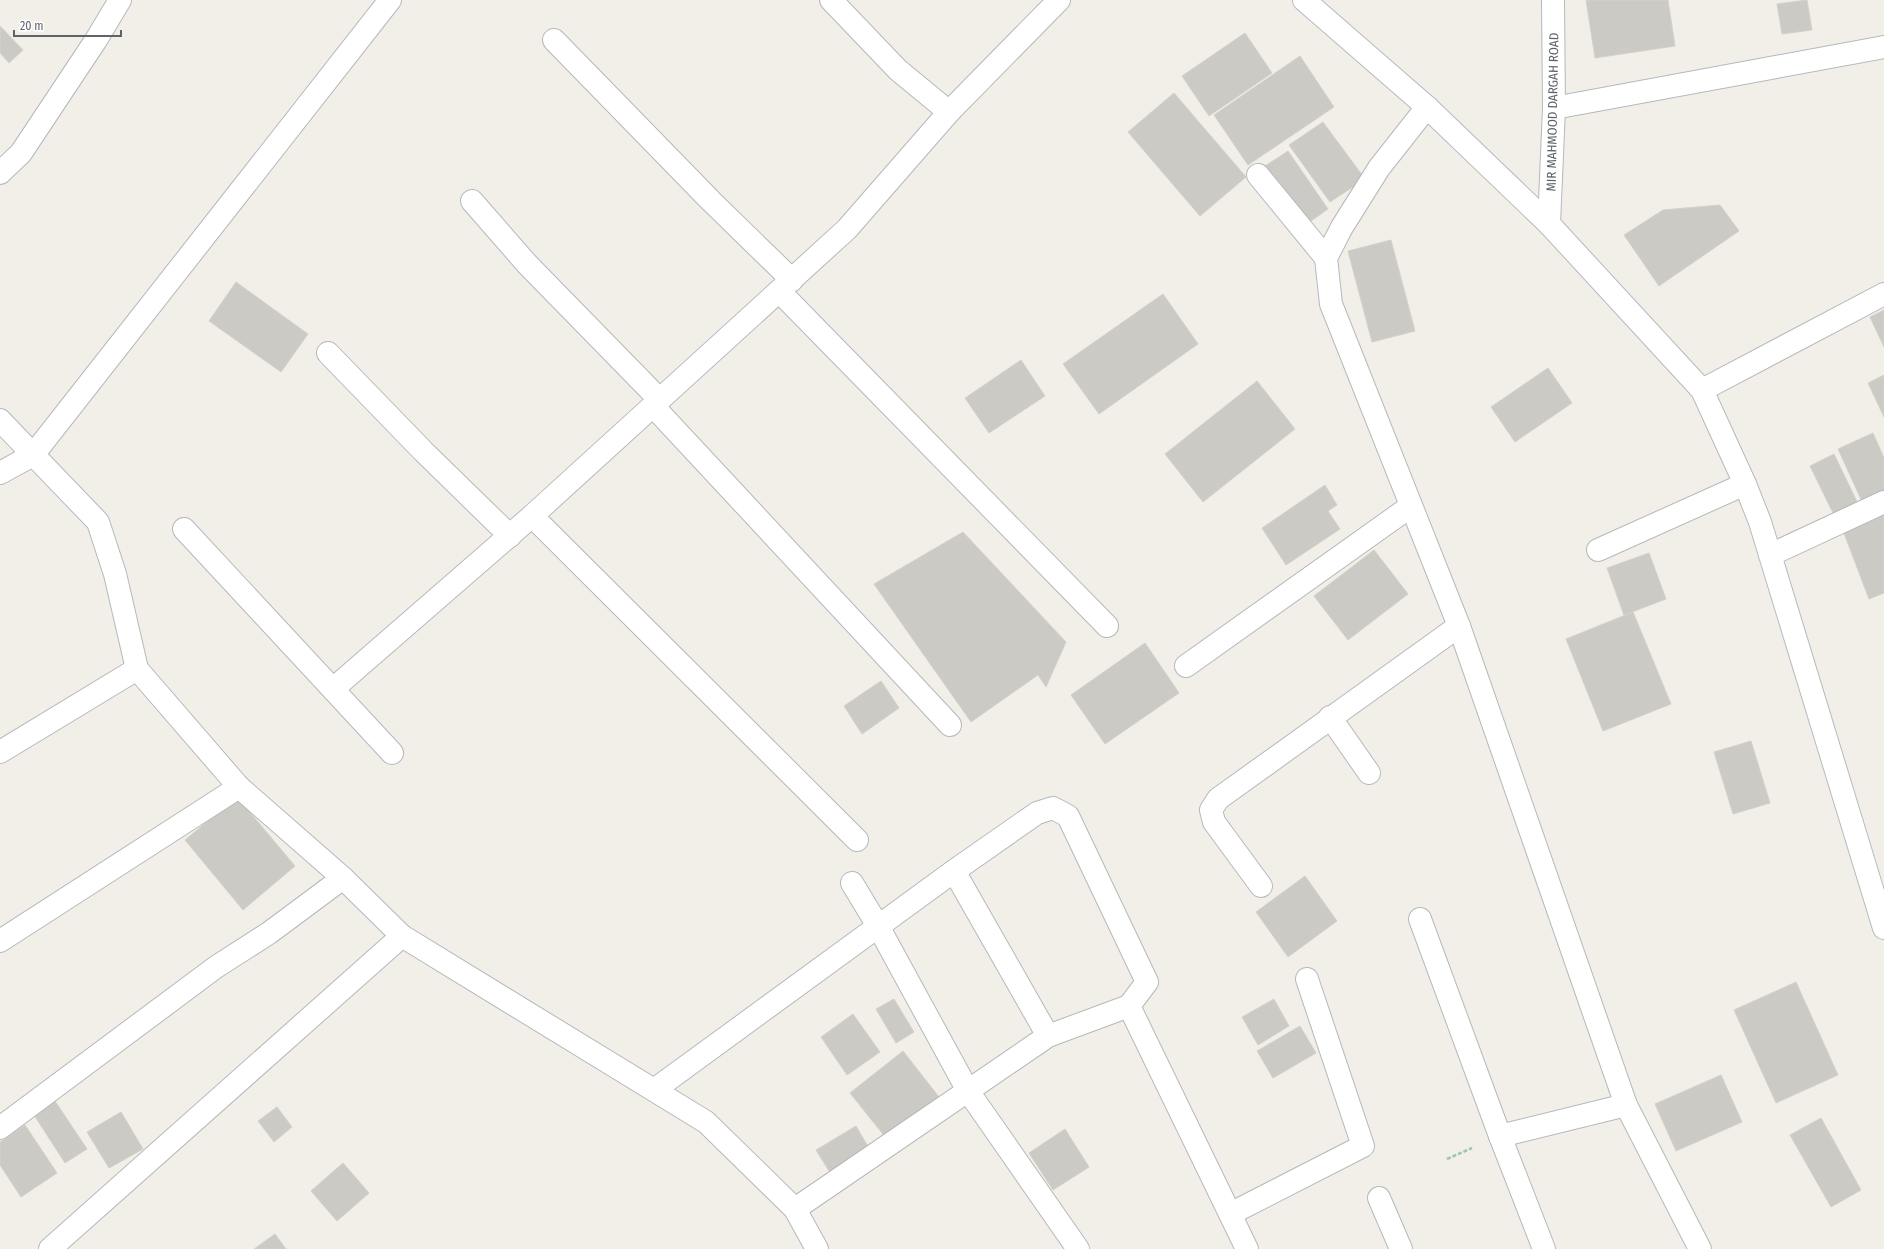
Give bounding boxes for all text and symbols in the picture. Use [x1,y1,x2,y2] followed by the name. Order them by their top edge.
[14,12,121,38] scale bar
[20,19,44,33] text: 20 m
[1544,33,1561,191] street label: MIR MAHMOOD DARGAH ROAD

